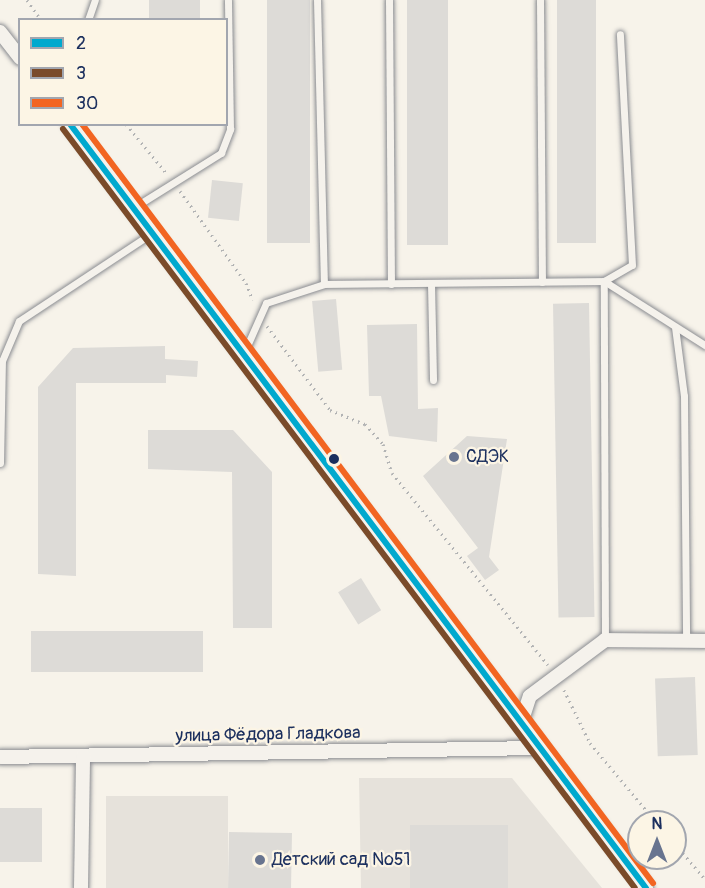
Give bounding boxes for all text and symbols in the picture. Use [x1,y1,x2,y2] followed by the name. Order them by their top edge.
[18,18,228,126] legend
[76,32,86,55] text: 2
[76,62,86,85] text: 3
[76,92,98,115] text: 30
[466,446,509,468] place label: СДЭК
[447,450,461,464] marker: СДЭК
[328,453,340,465] unlabelled marker
[175,723,361,747] street label: улица Фёдора Гладкова
[627,810,687,870] north arrow
[652,814,662,834] text: N
[272,849,411,871] place label: Детский сад №51
[253,853,267,867] marker: Детский сад №51

